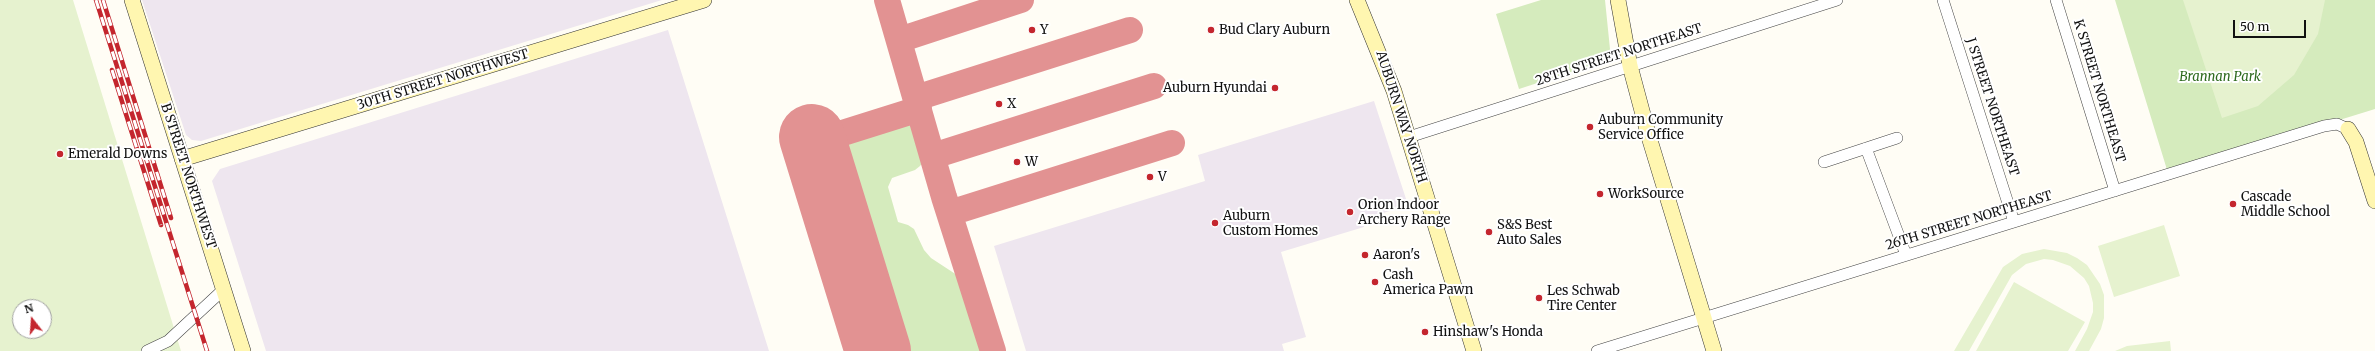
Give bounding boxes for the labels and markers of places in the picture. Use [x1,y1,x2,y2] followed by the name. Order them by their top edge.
[1040,22,1048,38] place label: Y
[1219,22,1330,38] place label: Bud Clary Auburn
[1027,25,1037,35] marker: Y
[1206,25,1216,35] marker: Bud Clary Auburn
[1163,80,1267,96] place label: Auburn Hyundai
[1270,83,1280,93] marker: Auburn Hyundai
[1007,96,1016,112] place label: X
[994,99,1004,109] marker: X
[1598,112,1723,143] place label: Auburn Community Service Office
[1585,122,1595,132] marker: Auburn Community Service Office
[68,146,167,162] place label: Emerald Downs
[55,149,65,159] marker: Emerald Downs
[1025,154,1038,170] place label: W
[1012,157,1022,167] marker: W
[1158,169,1167,185] place label: V
[1145,172,1155,182] marker: V
[1608,186,1684,202] place label: WorkSource
[1595,189,1605,199] marker: WorkSource
[2241,189,2330,220] place label: Cascade Middle School
[1358,197,1450,228] place label: Orion Indoor Archery Range
[2228,199,2238,209] marker: Cascade Middle School
[1345,207,1355,217] marker: Orion Indoor Archery Range
[1223,208,1318,239] place label: Auburn Custom Homes
[1497,217,1562,248] place label: S&S Best Auto Sales
[1210,218,1220,228] marker: Auburn Custom Homes
[1484,227,1494,237] marker: S&S Best Auto Sales
[1373,247,1420,263] place label: Aaron's
[1360,250,1370,260] marker: Aaron's
[1383,267,1473,298] place label: Cash America Pawn
[1370,277,1380,287] marker: Cash America Pawn
[1547,283,1620,314] place label: Les Schwab Tire Center
[1534,293,1544,303] marker: Les Schwab Tire Center
[1433,324,1543,340] place label: Hinshaw's Honda
[1420,327,1430,337] marker: Hinshaw's Honda

